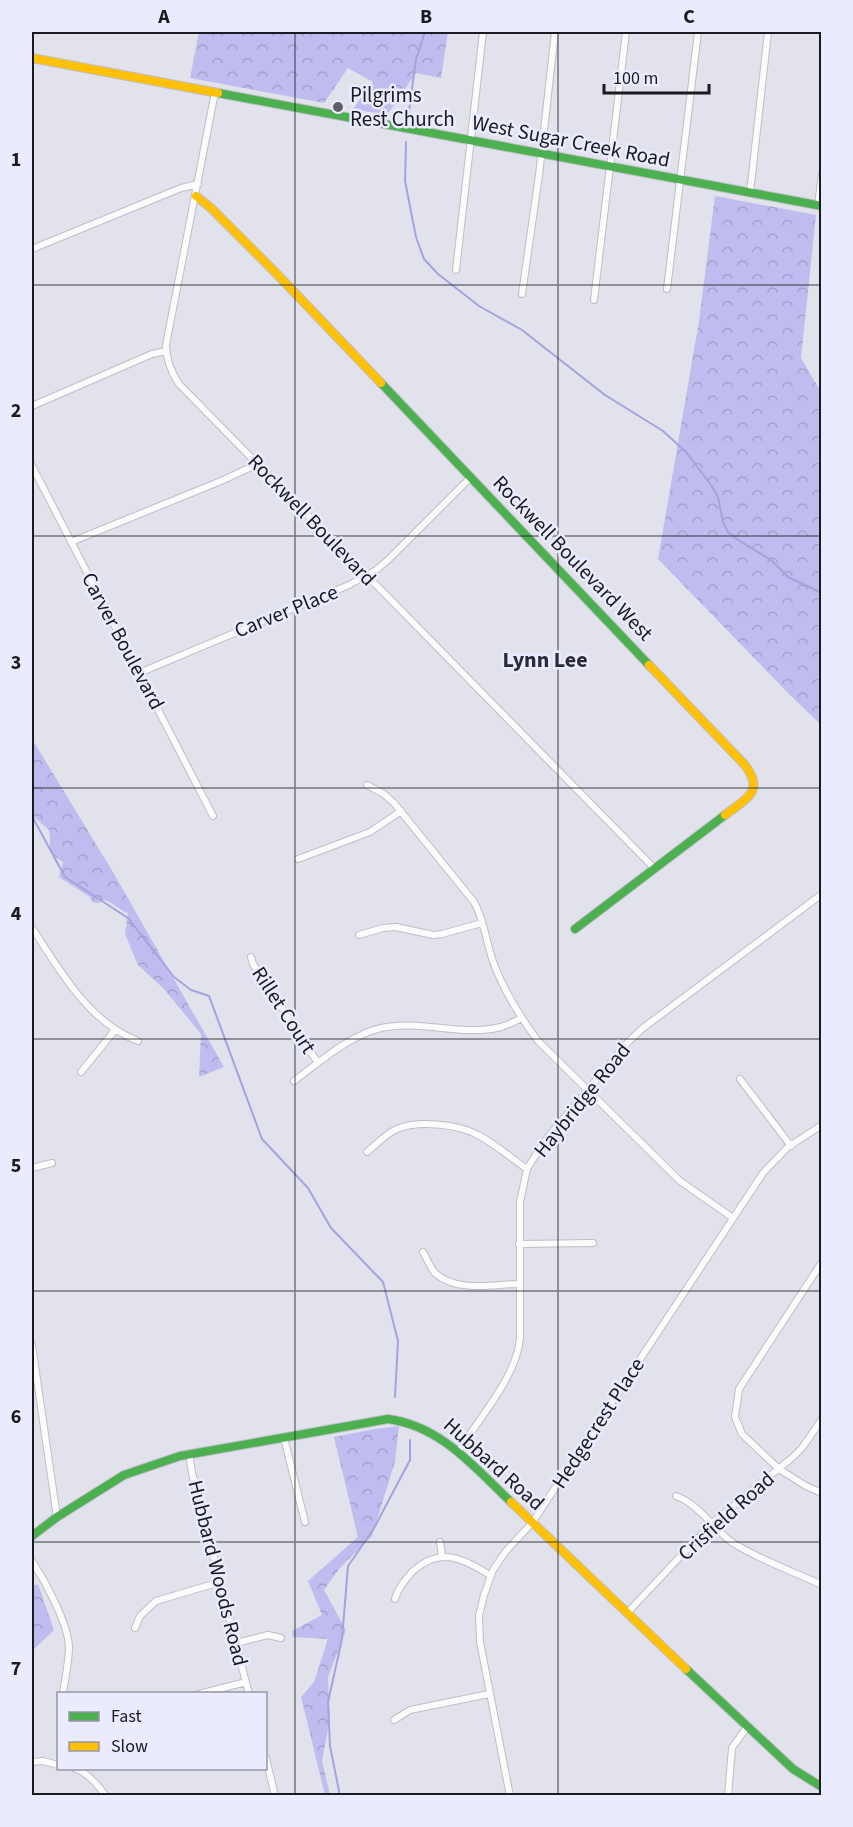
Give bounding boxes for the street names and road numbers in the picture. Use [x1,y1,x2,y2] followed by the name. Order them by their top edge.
[469,107,673,175] street label: West Sugar Creek Road
[241,447,383,593] street label: Rockwell Boulevard
[486,469,660,647] street label: Rockwell Boulevard West
[74,567,172,715] street label: Carver Boulevard
[230,577,342,645] street label: Carver Place
[245,961,323,1059] street label: Rillet Court
[526,1036,638,1164] street label: Haybridge Road
[544,1352,652,1494] street label: Hedgecrest Place
[437,1410,551,1518] street label: Hubbard Road
[671,1464,781,1568] street label: Crisfield Road
[180,1477,256,1669] street label: Hubbard Woods Road

